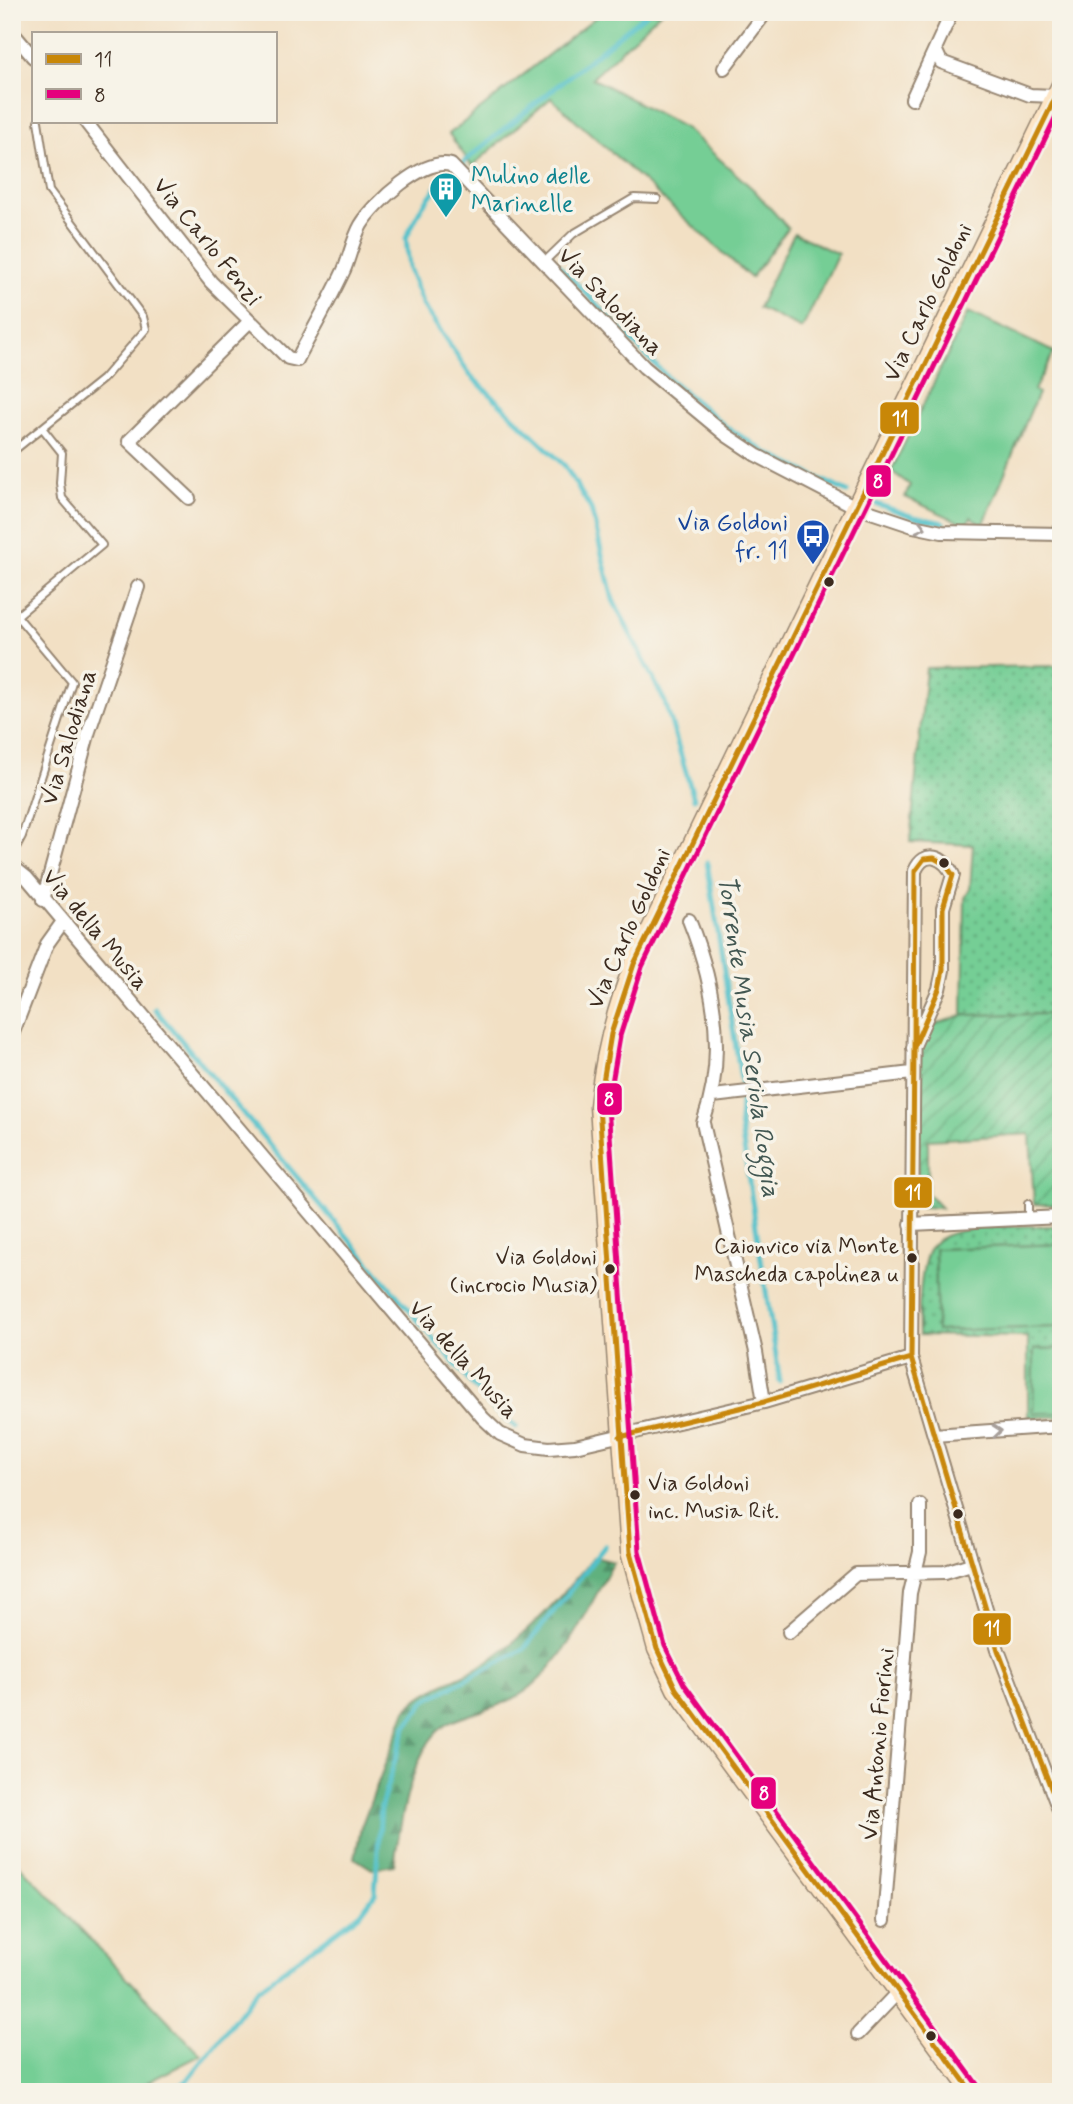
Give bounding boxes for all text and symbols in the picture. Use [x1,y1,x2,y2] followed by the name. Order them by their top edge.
[32,32,276,122] legend
[94,46,112,74] text: 11
[94,82,106,110] text: 8
[471,161,591,220] place label: Mulino delle Marinelle
[427,170,465,219] building icon: Mulino delle Marinelle
[145,171,268,313] street label: Via Carlo Fenzi
[877,218,980,387] street label: Via Carlo Goldoni
[550,241,670,363] street label: Via Salodiana
[879,401,920,435] line badge: 11
[892,407,908,432] text: 11
[865,464,892,498] line badge: 8
[873,470,883,495] text: 8
[677,508,788,567] place label: Via Goldoni fr. 11
[794,517,832,566] bus stop icon: Via Goldoni fr. 11
[915,519,927,533] one-way arrow
[822,575,836,589] unlabelled marker
[34,666,105,809] street label: Via Salodiana
[580,843,679,1014] street label: Via Carlo Goldoni
[937,856,951,870] unlabelled marker
[35,862,155,998] street label: Via della Musia
[706,873,787,1200] water label: Torrente Musia Seriola Roggia
[596,1082,623,1116] line badge: 8
[604,1088,614,1113] text: 8
[893,1176,933,1209] line badge: 11
[905,1181,921,1206] text: 11
[694,1233,899,1289] place label: Caionvico via Monte Mascheda capolinea u
[450,1244,597,1300] place label: Via Goldoni (incrocio Musia)
[905,1251,919,1265] marker: Caionvico via Monte Mascheda capolinea u
[603,1262,617,1276] marker: Via Goldoni (incrocio Musia)
[401,1294,525,1426] street label: Via della Musia
[992,1424,1003,1439] one-way arrow
[648,1470,779,1526] place label: Via Goldoni inc. Musia Rit.
[628,1488,642,1502] marker: Via Goldoni inc. Musia Rit.
[951,1507,965,1521] unlabelled marker
[972,1612,1012,1646] line badge: 11
[984,1617,1000,1642] text: 11
[855,1647,902,1842] street label: Via Antonio Fiorini
[750,1776,777,1810] line badge: 8
[759,1782,769,1807] text: 8
[924,2029,938,2043] unlabelled marker

